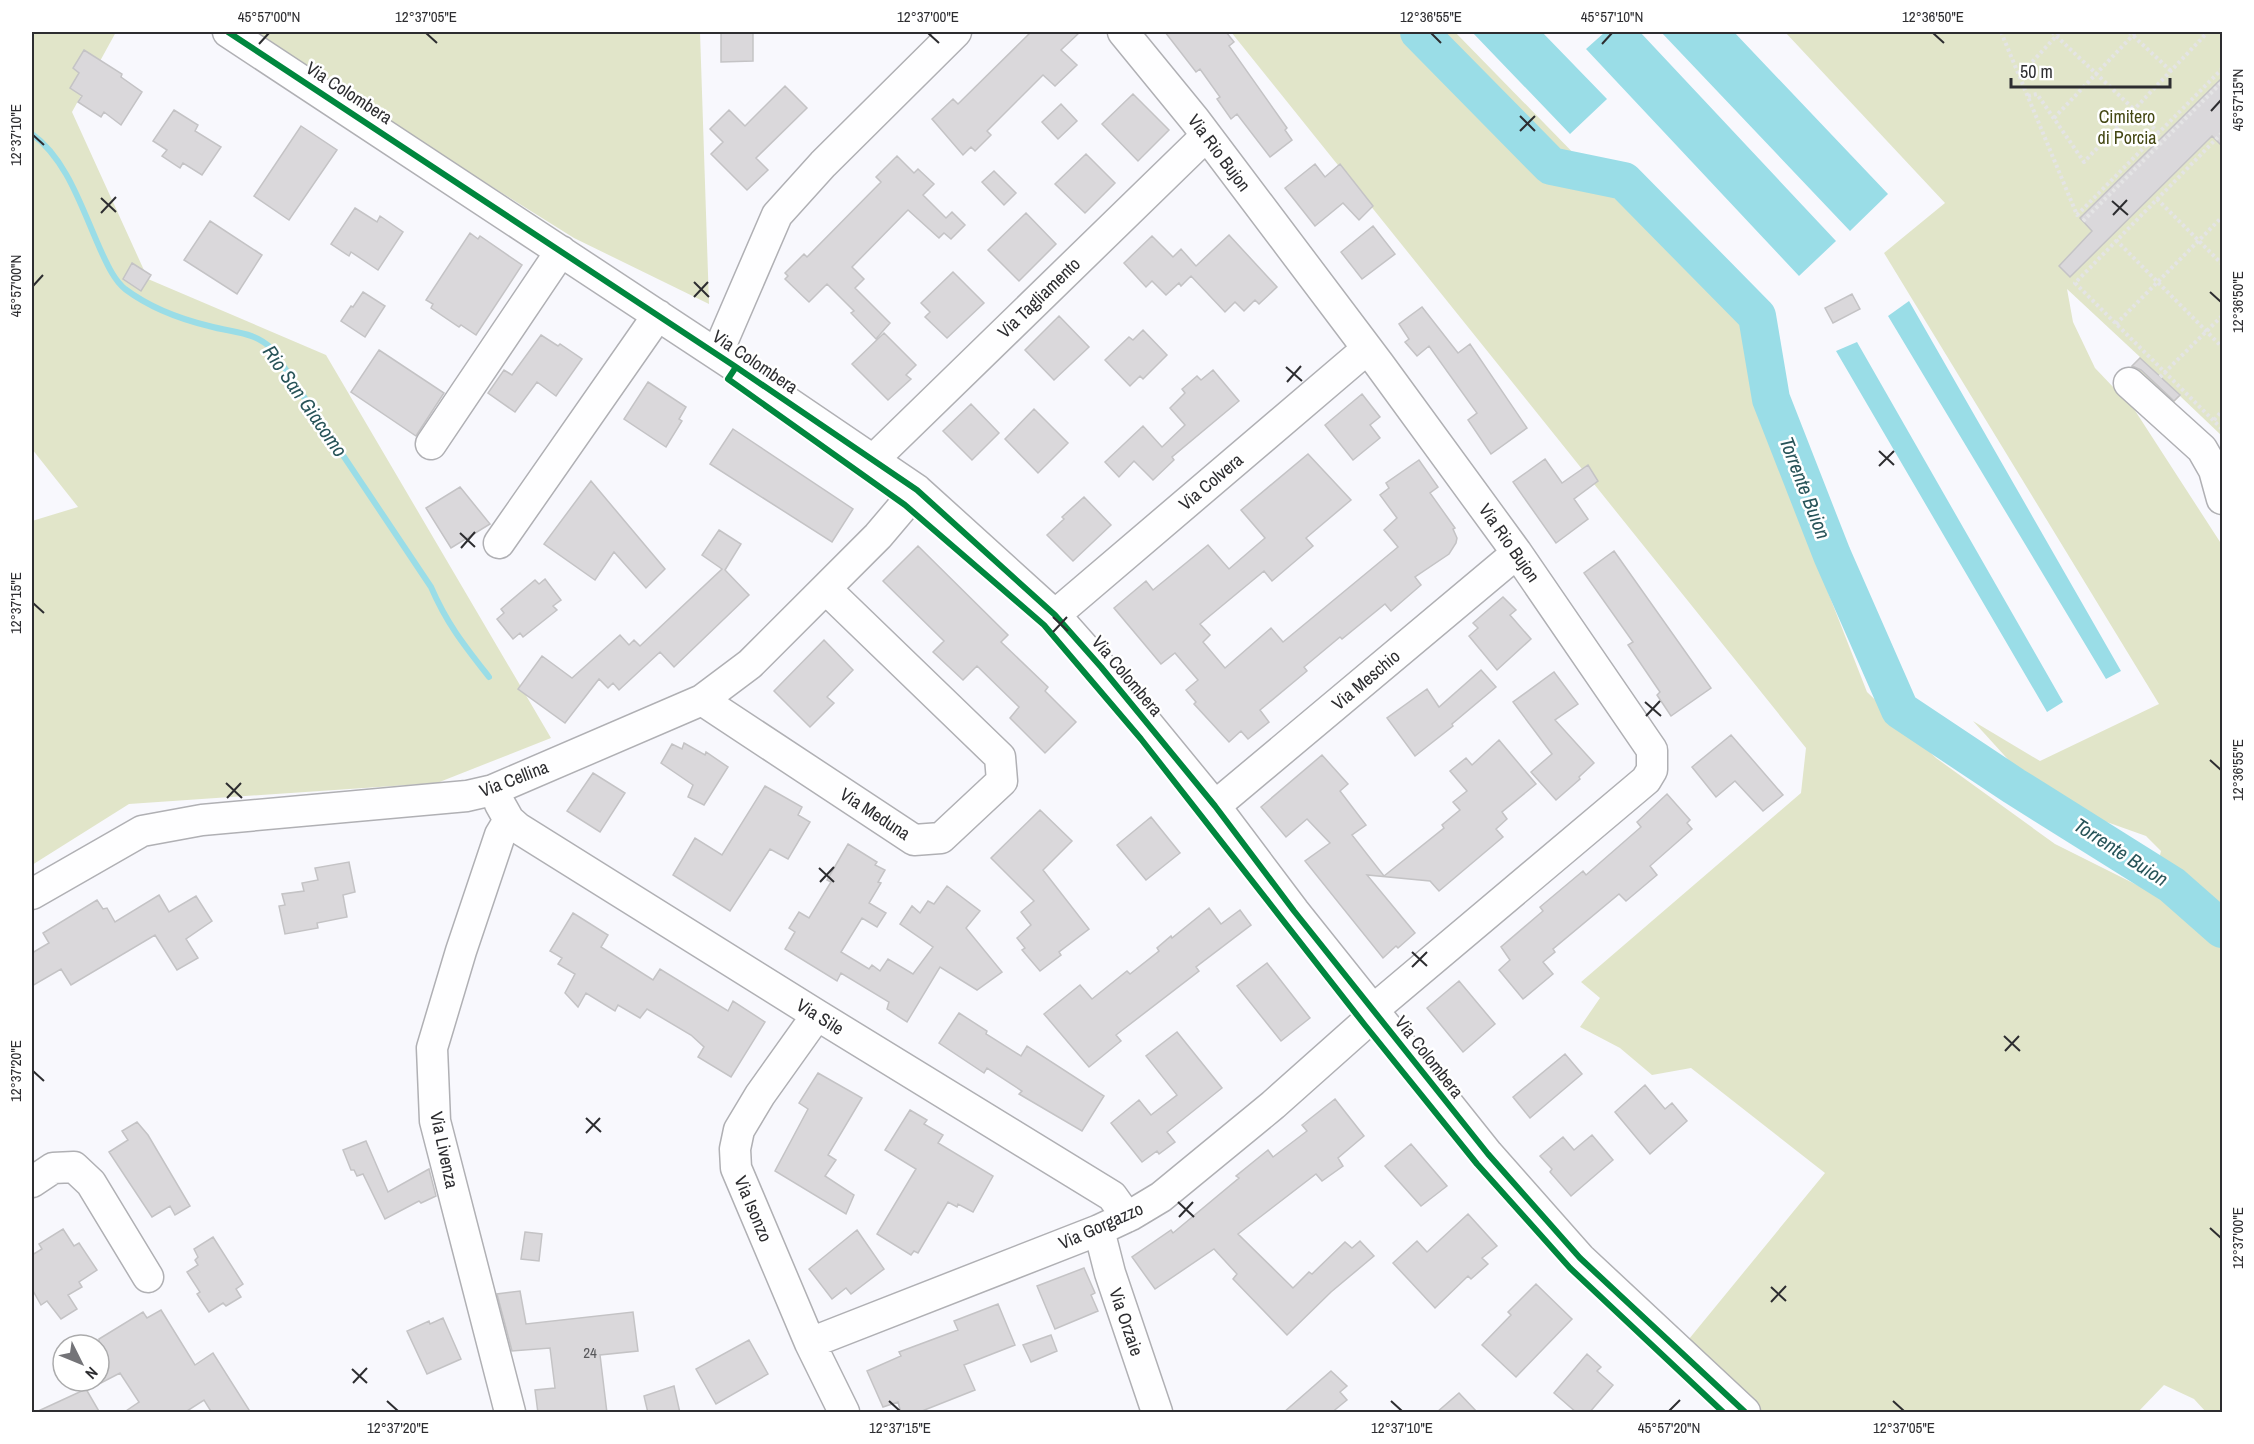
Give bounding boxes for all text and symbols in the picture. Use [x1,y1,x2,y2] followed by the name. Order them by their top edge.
[238,6,300,27] text: 45°57'00"N
[395,6,457,27] text: 12°37'05"E
[897,6,959,27] text: 12°37'00"E
[1400,6,1462,27] text: 12°36'55"E
[1581,6,1643,27] text: 45°57'10"N
[1902,6,1964,27] text: 12°36'50"E
[2011,51,2170,89] scale bar
[301,55,397,130] street label: Via Colombera
[2020,59,2053,84] text: 50 m
[2227,69,2248,131] text: 45°57'15"N
[5,104,26,166] text: 12°37'10"E
[2097,104,2157,150] park label: Cimitero di Porcia
[1182,109,1257,196] street label: Via Rio Bujon
[992,252,1086,344] street label: Via Tagliamento
[5,255,26,317] text: 45°57'00"N
[2227,271,2248,333] text: 12°36'50"E
[708,324,803,399] street label: Via Colombera
[257,340,354,462] water label: Rio San Giacomo
[1774,433,1837,543] water label: Torrente Buion
[1173,447,1248,516] street label: Via Colvera
[1473,498,1546,587] street label: Via Rio Bujon
[5,572,26,634] text: 12°37'15"E
[1086,630,1169,721] street label: Via Colombera
[1326,644,1405,715] street label: Via Meschio
[2227,739,2248,801] text: 12°36'55"E
[476,754,552,803] street label: Via Cellina
[835,781,915,846] street label: Via Meduna
[2069,811,2174,892] water label: Torrente Buion
[792,992,849,1041] street label: Via Sile
[1389,1010,1469,1103] street label: Via Colombera
[5,1040,26,1102] text: 12°37'20"E
[424,1109,465,1191] street label: Via Livenza
[728,1172,779,1246] street label: Via Isonzo
[1055,1196,1147,1255] street label: Via Gorgazzo
[2227,1207,2248,1269] text: 12°37'00"E
[1103,1285,1150,1359] street label: Via Orzaie
[51,1333,111,1393] north arrow
[583,1342,597,1363] house number: 24
[81,1362,103,1384] text: N
[367,1417,429,1438] text: 12°37'20"E
[869,1417,931,1438] text: 12°37'15"E
[1371,1417,1433,1438] text: 12°37'10"E
[1638,1417,1700,1438] text: 45°57'20"N
[1873,1417,1935,1438] text: 12°37'05"E

